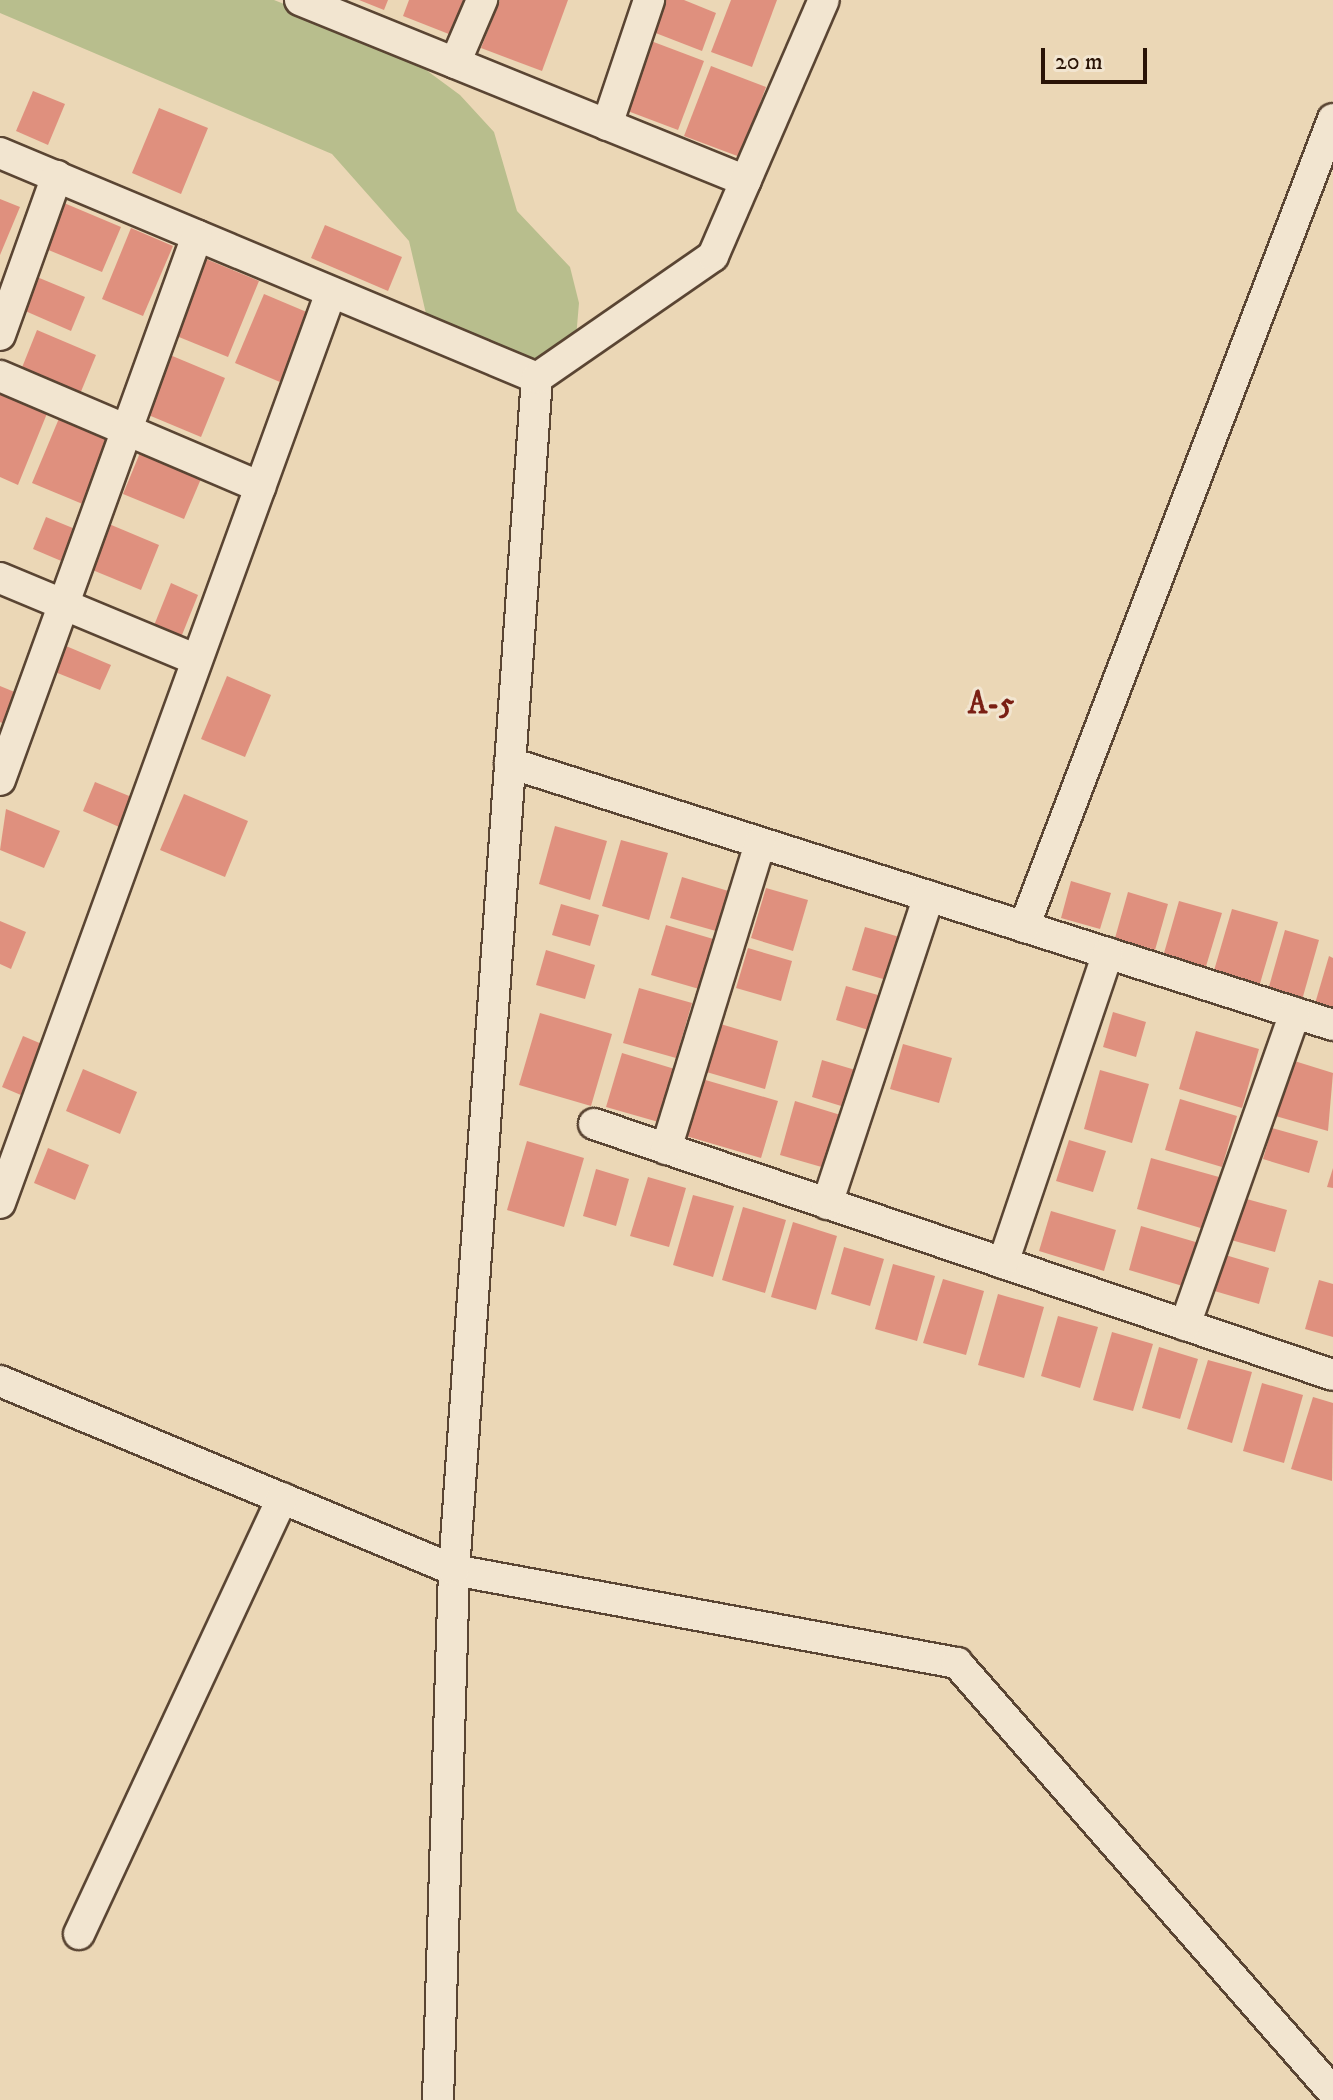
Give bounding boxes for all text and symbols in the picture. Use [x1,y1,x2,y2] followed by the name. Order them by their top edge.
[1045,32,1151,82] scale bar
[1055,47,1103,77] text: 20 m
[968,687,1014,723] district label: A-5

